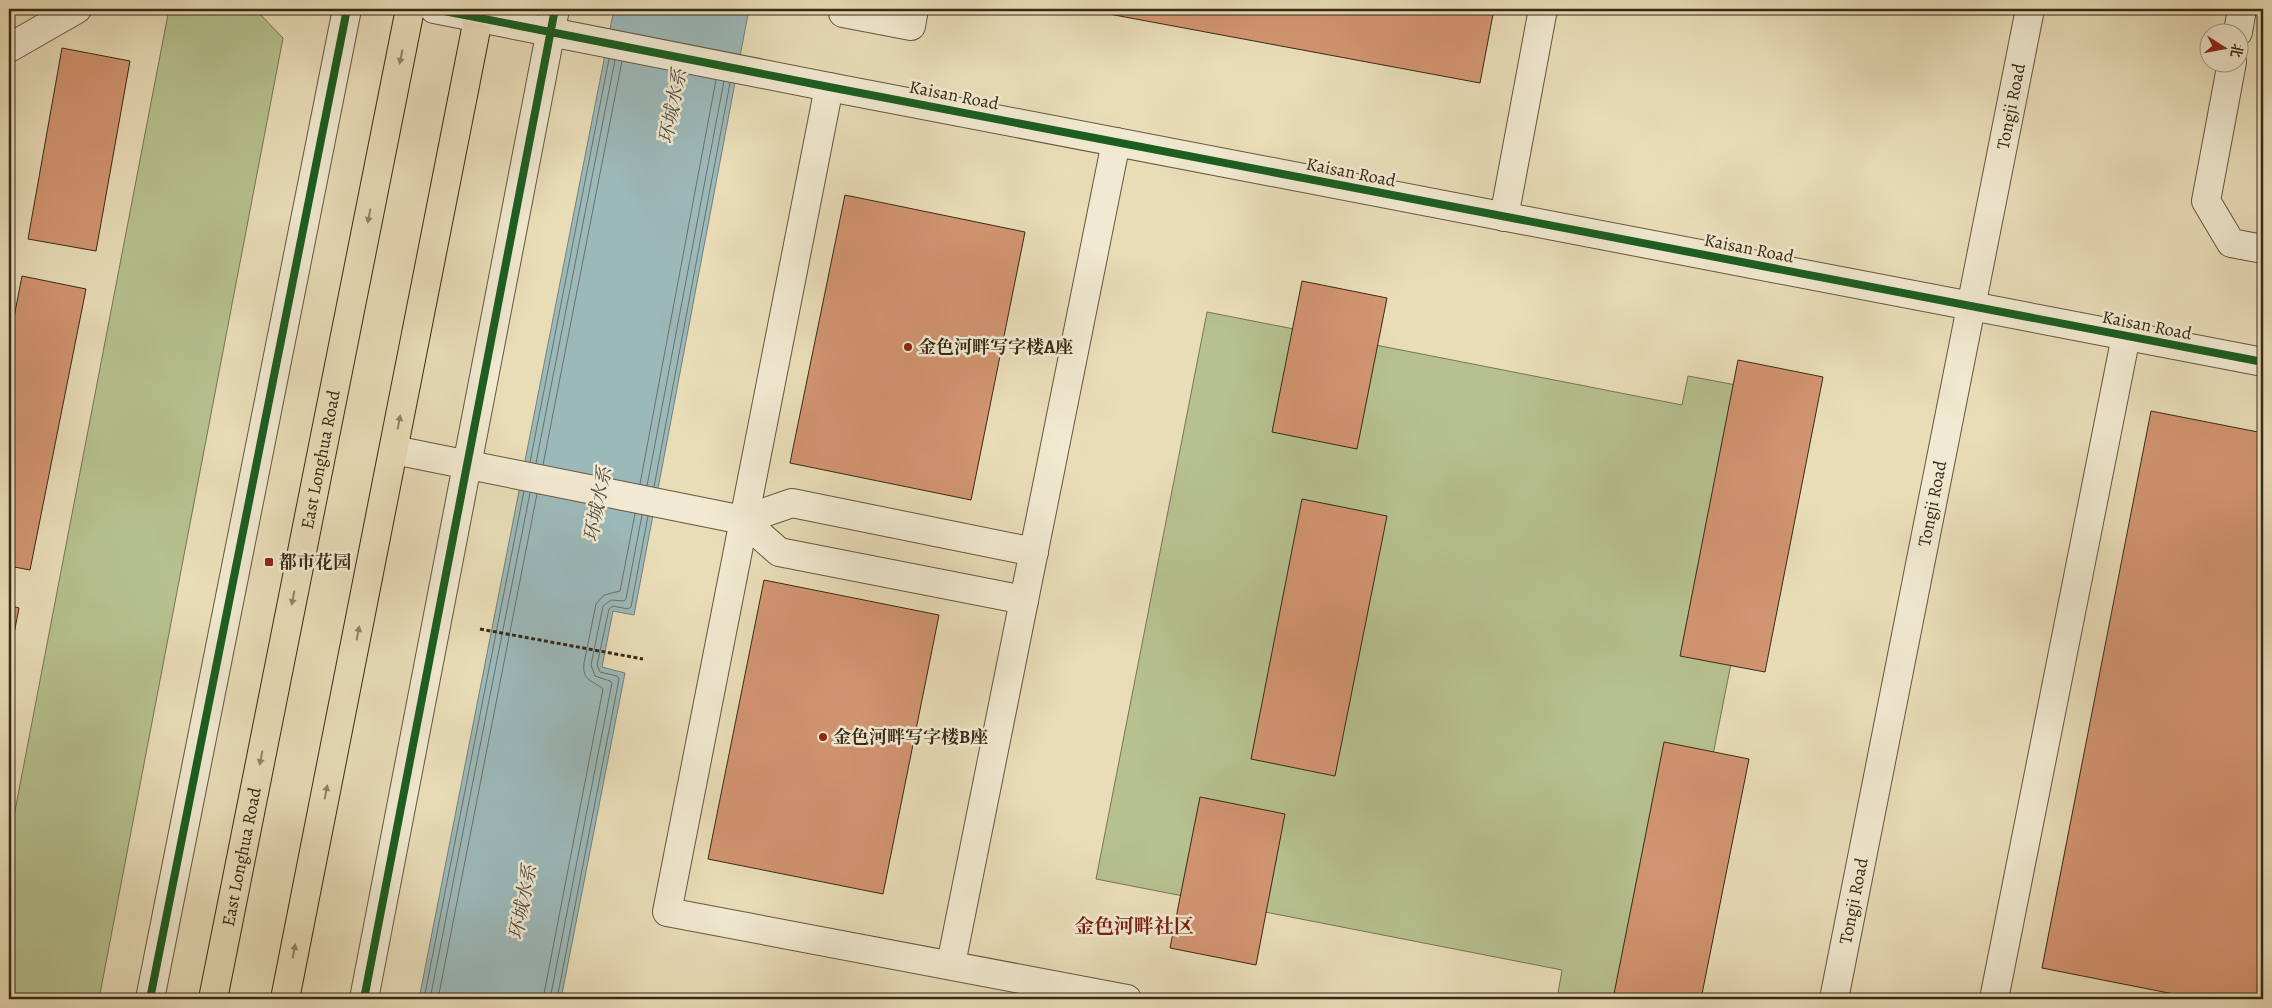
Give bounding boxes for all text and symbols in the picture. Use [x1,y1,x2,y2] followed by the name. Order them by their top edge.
[2200,22,2250,72] north arrow
[2226,42,2247,59] text: 北
[396,49,404,65] one-way arrow
[1990,61,2031,151] street label: Tongji Road
[653,64,693,146] water label: 环城水系
[907,75,1001,116] street label: Kaisan Road
[1304,152,1398,193] street label: Kaisan Road
[365,208,373,224] one-way arrow
[1702,228,1796,269] street label: Kaisan Road
[2100,305,2194,346] street label: Kaisan Road
[918,335,1073,359] place label: 金色河畔写字楼A座
[902,341,914,353] marker: 金色河畔写字楼A座
[295,388,346,531] street label: East Longhua Road
[396,413,404,429] one-way arrow
[1912,458,1952,549] street label: Tongji Road
[578,462,618,544] water label: 环城水系
[279,550,351,574] place label: 都市花园
[263,556,275,568] marker: 都市花园
[289,591,297,606] one-way arrow
[354,624,362,640] one-way arrow
[833,725,988,749] place label: 金色河畔写字楼B座
[817,731,829,743] marker: 金色河畔写字楼B座
[257,750,265,766] one-way arrow
[322,784,330,800] one-way arrow
[216,785,267,928] street label: East Longhua Road
[1833,855,1874,946] street label: Tongji Road
[503,860,543,942] water label: 环城水系
[1074,913,1194,940] district label: 金色河畔社区
[291,943,299,959] one-way arrow

